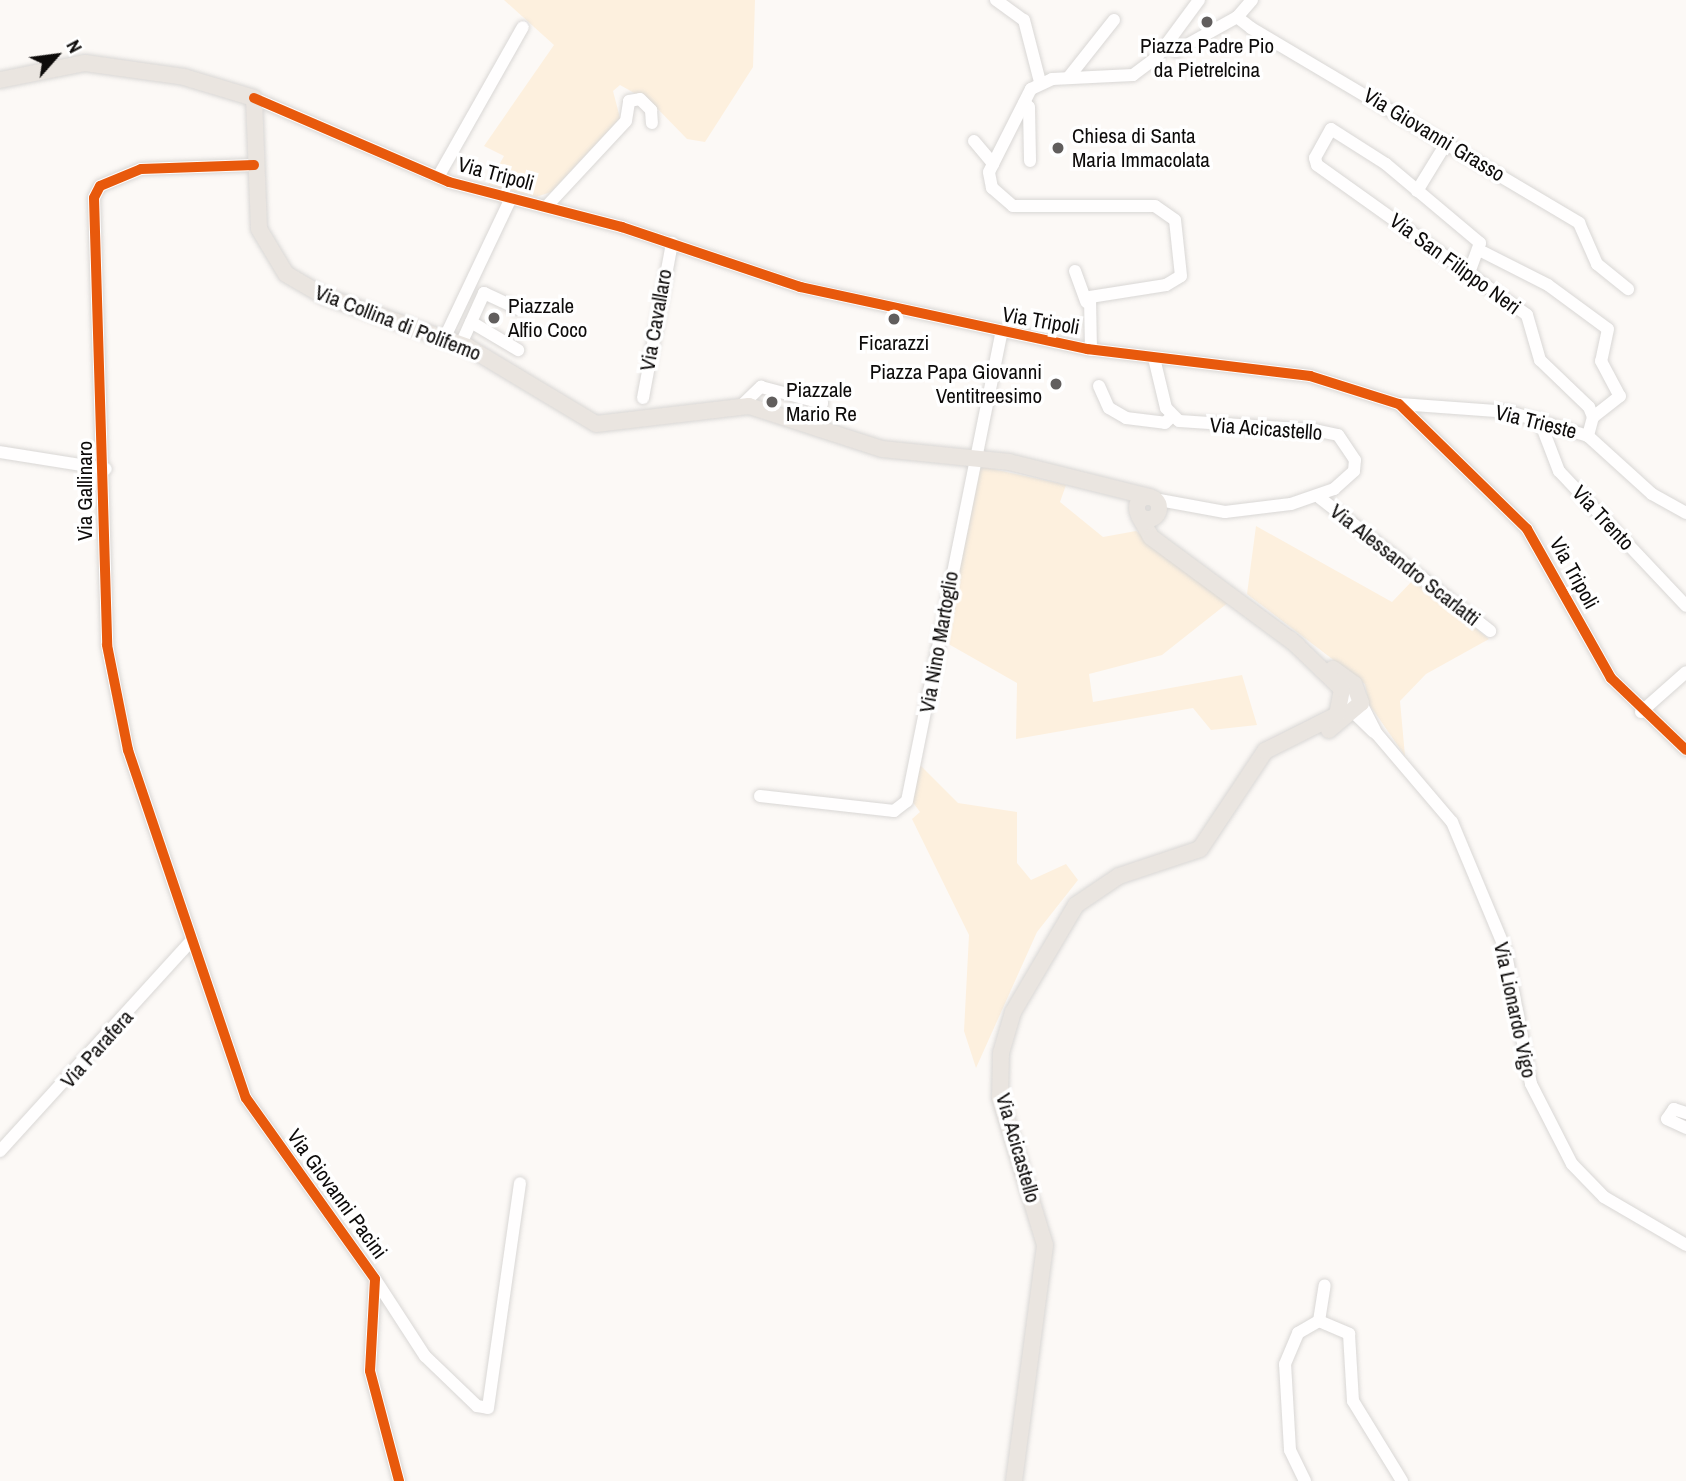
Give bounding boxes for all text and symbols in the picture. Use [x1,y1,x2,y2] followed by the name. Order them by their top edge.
[1199,14,1215,30] marker: Piazza Padre Pio da Pietrelcina
[21,21,91,91] north arrow
[1140,33,1274,83] place label: Piazza Padre Pio da Pietrelcina
[60,35,89,57] text: N
[1359,83,1509,187] street label: Via Giovanni Grasso
[1072,123,1210,173] place label: Chiesa di Santa Maria Immacolata
[1050,140,1066,156] marker: Chiesa di Santa Maria Immacolata
[455,152,537,196] street label: Via Tripoli
[1385,208,1525,320] street label: Via San Filippo Neri
[635,267,677,373] street label: Via Cavallaro
[311,280,485,366] street label: Via Collina di Polifemo
[508,293,587,343] place label: Piazzale Alfio Coco
[1000,302,1082,340] street label: Via Tripoli
[486,310,502,326] marker: Piazzale Alfio Coco
[886,311,902,327] marker: Ficarazzi
[859,330,929,356] place label: Ficarazzi
[870,359,1042,409] place label: Piazza Papa Giovanni Ventitreesimo
[1048,376,1064,392] marker: Piazza Papa Giovanni Ventitreesimo
[786,377,857,427] place label: Piazzale Mario Re
[764,394,780,410] marker: Piazzale Mario Re
[1493,400,1579,444] street label: Via Trieste
[1208,412,1324,446] street label: Via Acicastello
[72,441,98,541] street label: Via Gallinaro
[1567,480,1639,556] street label: Via Trento
[1325,498,1485,632] street label: Via Alessandro Scarlatti
[1544,533,1604,613] street label: Via Tripoli
[914,569,964,715] street label: Via Nino Martoglio
[1488,940,1542,1080] street label: Via Lionardo Vigo
[55,1005,139,1093] street label: Via Parafera
[990,1090,1046,1206] street label: Via Acicastello
[282,1124,392,1264] street label: Via Giovanni Pacini

